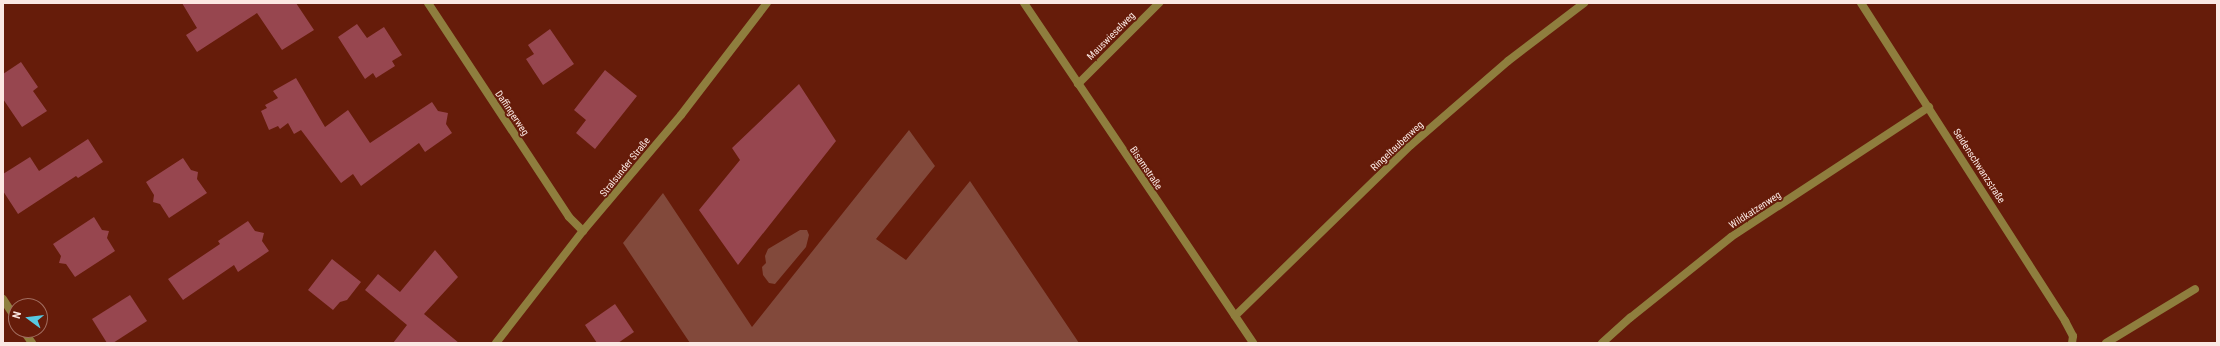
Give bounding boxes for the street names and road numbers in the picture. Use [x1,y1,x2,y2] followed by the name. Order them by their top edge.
[1085,10,1137,62] street label: Mauswieselweg
[493,88,531,138] street label: Daffingerweg
[1368,119,1426,173] street label: Ringeltaubenweg
[1950,127,2008,205] street label: Seidenschwanzstraße
[597,135,653,199] street label: Stralsunder Straße
[1127,144,1165,192] street label: Bisamstraße
[1727,189,1783,231] street label: Wildkatzenweg

